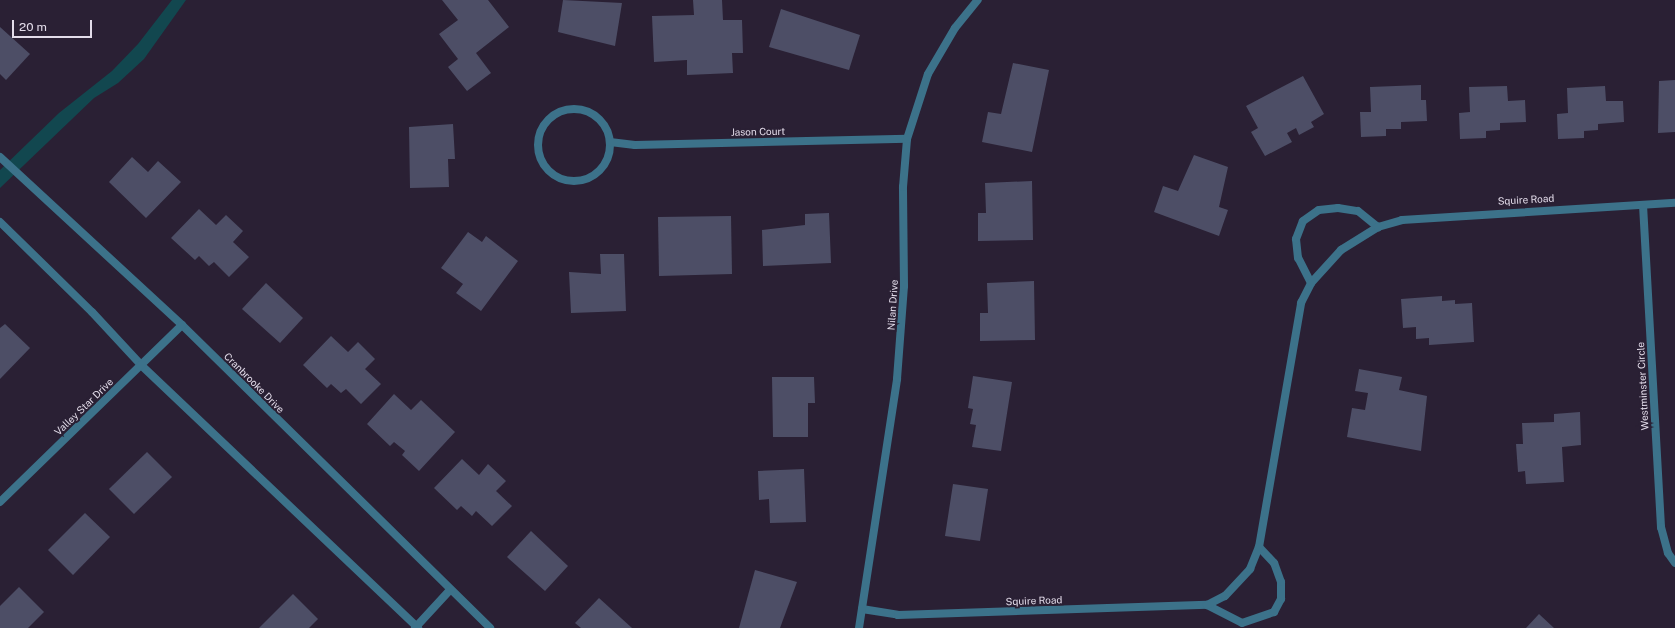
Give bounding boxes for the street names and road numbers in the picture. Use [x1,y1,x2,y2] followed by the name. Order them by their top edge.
[731,126,785,138] street label: Jason Court
[1497,193,1555,207] street label: Squire Road
[885,279,901,331] street label: Nilan Drive
[1635,342,1651,430] street label: Westminster Circle
[221,350,287,416] street label: Cranbrooke Drive
[52,376,116,438] street label: Valley Star Drive
[1005,594,1063,608] street label: Squire Road

